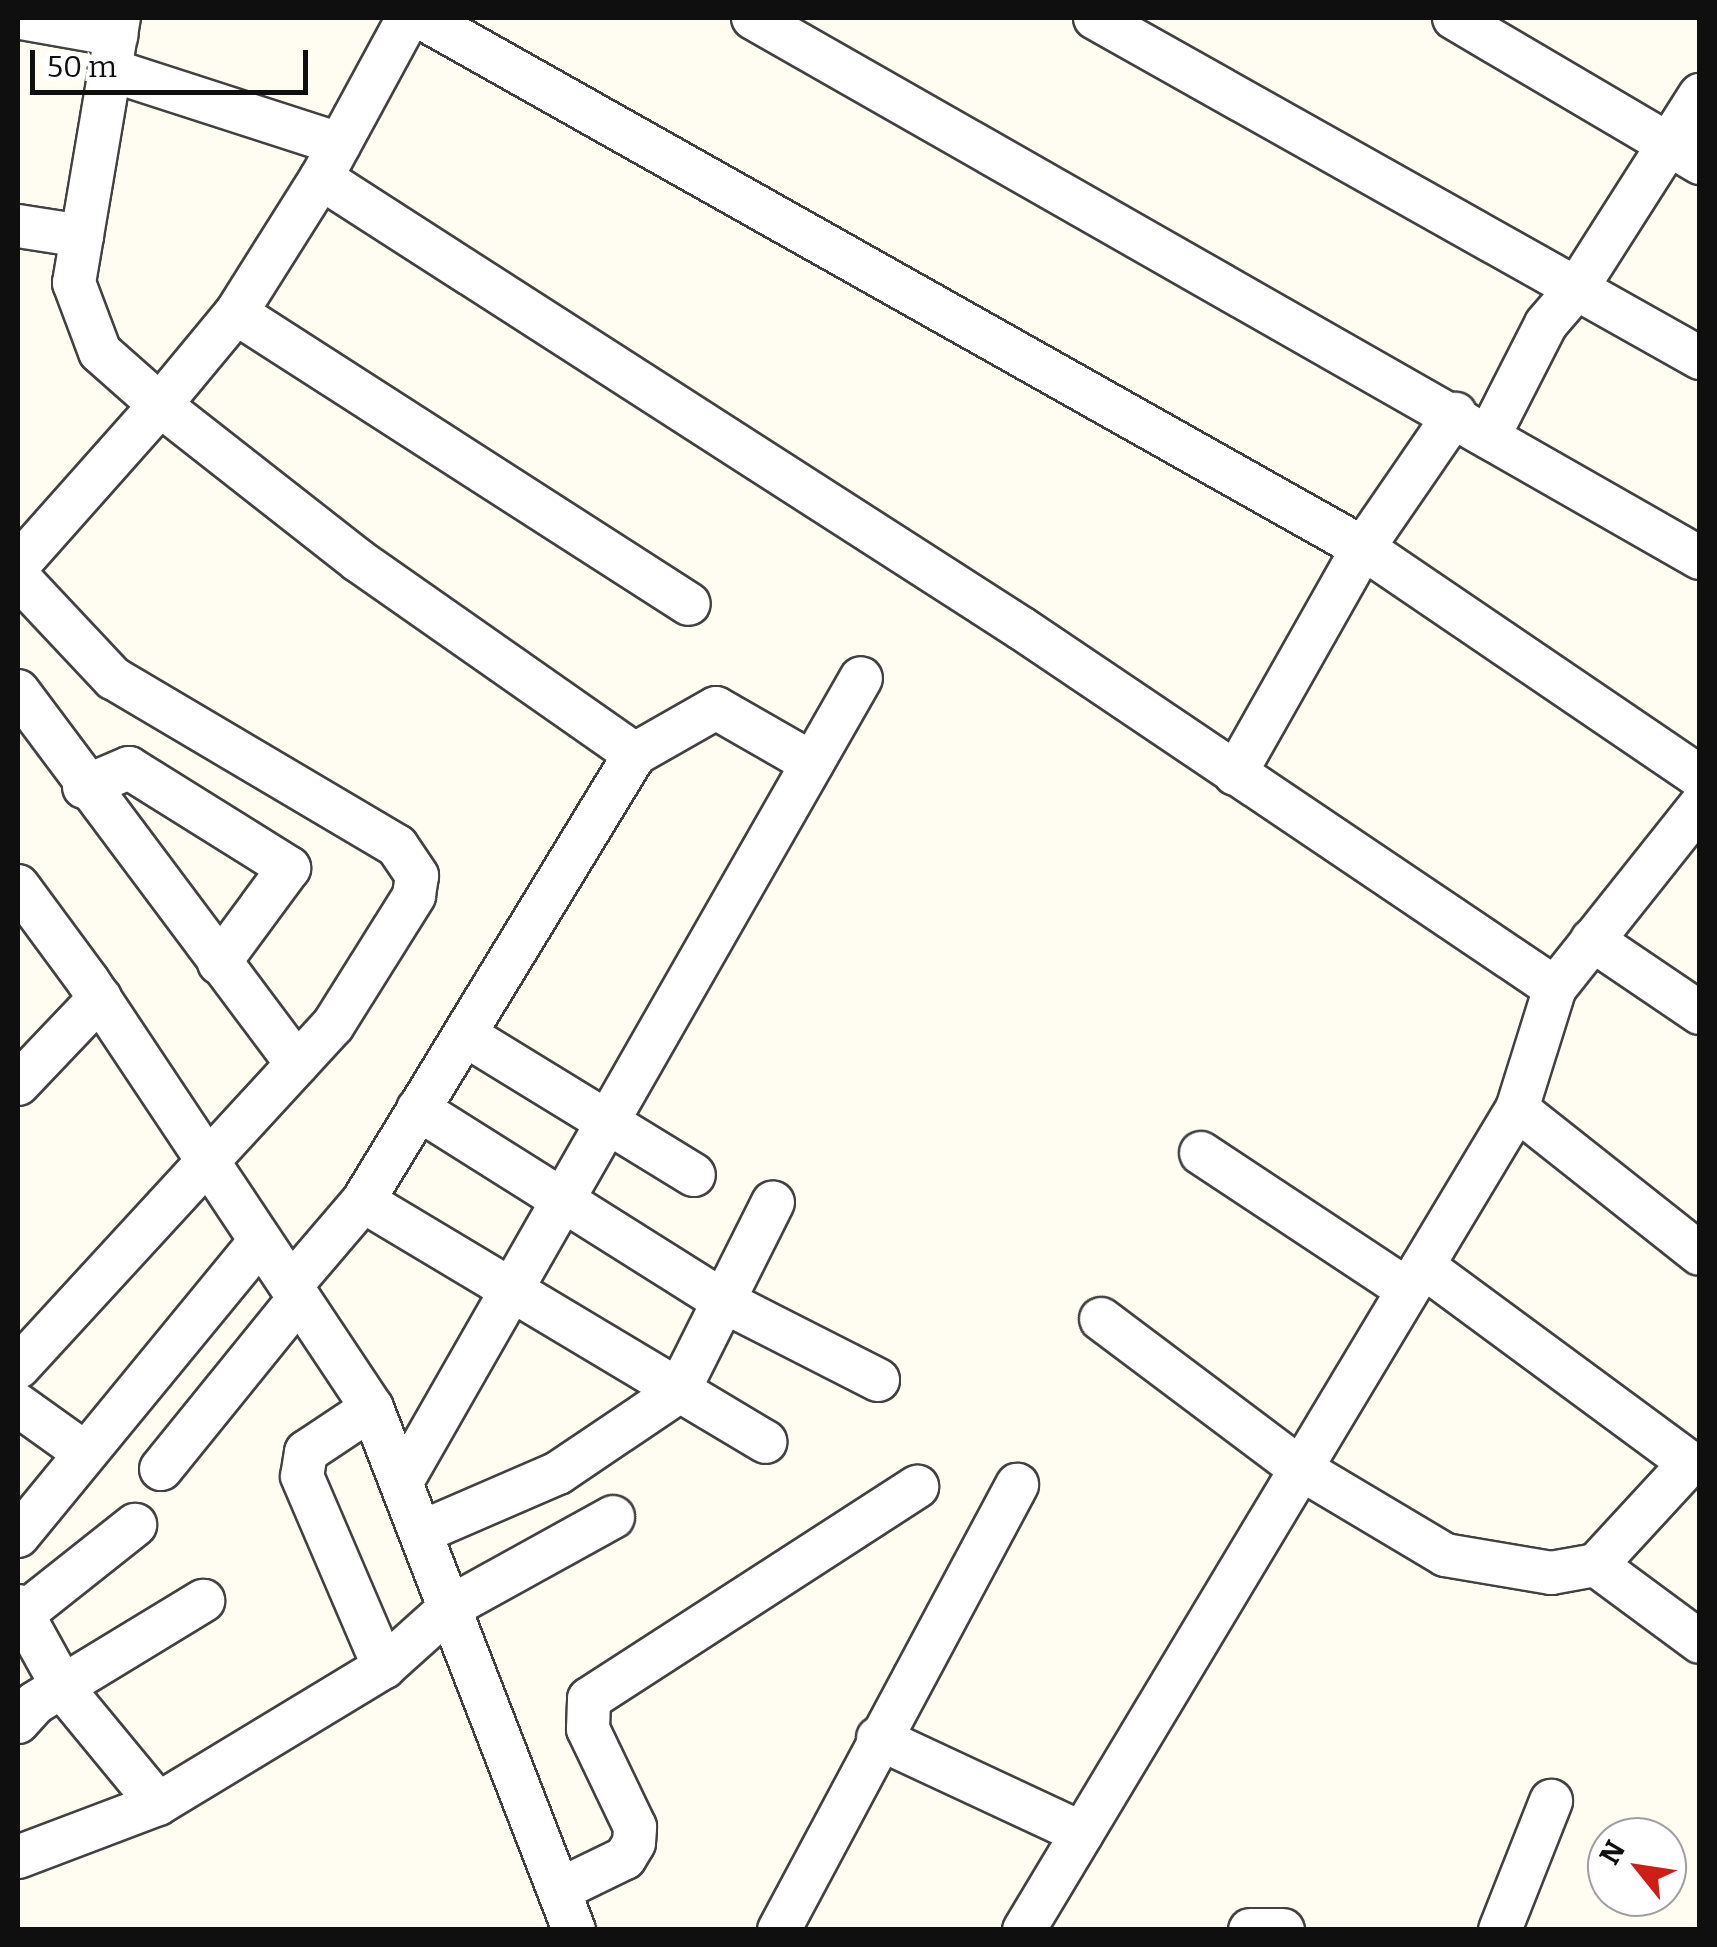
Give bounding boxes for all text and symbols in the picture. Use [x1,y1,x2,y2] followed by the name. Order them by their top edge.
[35,30,312,92] scale bar
[47,49,117,85] text: 50 m
[1587,1817,1687,1917] north arrow
[1593,1835,1632,1870] text: N

